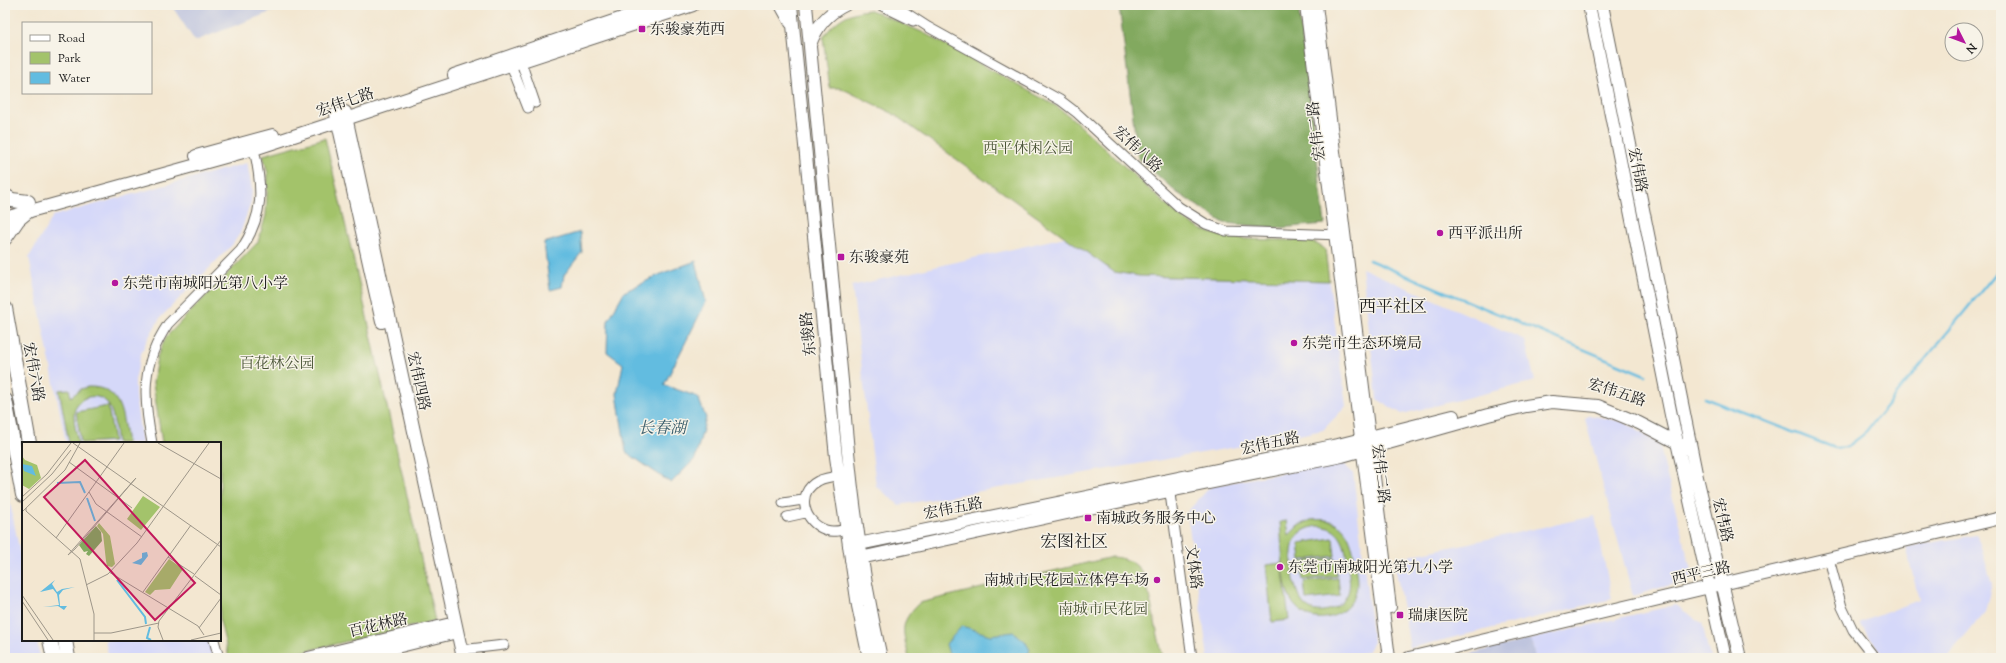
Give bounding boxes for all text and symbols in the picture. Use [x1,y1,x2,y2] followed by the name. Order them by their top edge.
[650,20,725,41] place label: 东骏豪苑西
[22,22,152,94] legend
[1944,22,1984,62] north arrow
[637,24,647,34] marker: 东骏豪苑西
[58,30,85,48] text: Road
[1962,39,1980,57] text: N
[58,50,81,68] text: Park
[58,70,91,88] text: Water
[314,84,377,123] street label: 宏伟七路
[1303,100,1332,162] street label: 宏伟二路
[1108,122,1166,178] street label: 宏伟八路
[983,139,1073,160] park label: 西平休闲公园
[1622,146,1651,194] street label: 宏伟路
[1448,224,1523,245] place label: 西平派出所
[1435,228,1445,238] marker: 西平派出所
[849,248,909,269] place label: 东骏豪苑
[836,252,846,262] marker: 东骏豪苑
[123,274,288,295] place label: 东莞市南城阳光第八小学
[110,278,120,288] marker: 东莞市南城阳光第八小学
[1359,296,1427,320] district label: 西平社区
[797,310,822,357] street label: 东骏路
[1302,334,1422,355] place label: 东莞市生态环境局
[1289,338,1299,348] marker: 东莞市生态环境局
[17,341,48,404] street label: 宏伟六路
[401,350,434,413] street label: 宏伟四路
[239,354,315,375] park label: 百花林公园
[1585,374,1648,413] street label: 宏伟五路
[638,418,689,441] water label: 长春湖
[1239,428,1302,461] street label: 宏伟五路
[22,442,221,641] inset map
[1365,443,1394,505] street label: 宏伟二路
[922,493,985,526] street label: 宏伟五路
[1706,496,1737,545] street label: 宏伟路
[1096,509,1216,530] place label: 南城政务服务中心
[1083,513,1093,523] marker: 南城政务服务中心
[1040,531,1108,555] district label: 宏图社区
[1179,544,1206,591] street label: 文体路
[1670,557,1733,591] street label: 西平三路
[1288,558,1453,579] place label: 东莞市南城阳光第九小学
[1275,562,1285,572] marker: 东莞市南城阳光第九小学
[984,571,1149,592] place label: 南城市民花园立体停车场
[1152,575,1162,585] marker: 南城市民花园立体停车场
[1058,600,1148,621] park label: 南城市民花园
[1408,606,1468,627] place label: 瑞康医院
[347,609,410,643] street label: 百花林路
[1395,610,1405,620] marker: 瑞康医院

